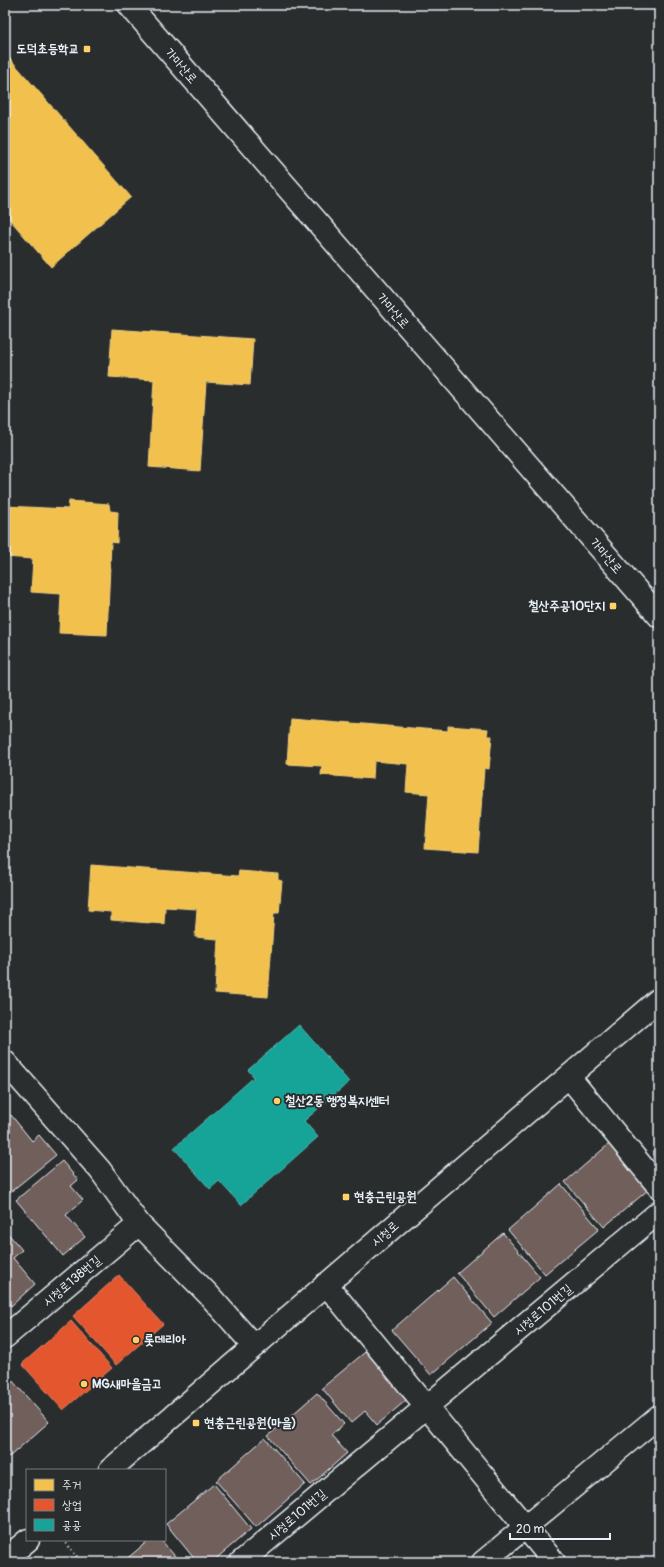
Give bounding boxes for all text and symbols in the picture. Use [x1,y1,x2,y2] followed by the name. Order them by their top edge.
[16,41,79,57] place label: 도덕초등학교
[82,44,92,54] marker: 도덕초등학교
[161,45,201,87] street label: 가마산로
[373,290,413,332] street label: 가마산로
[586,535,626,577] street label: 가마산로
[528,598,606,614] place label: 철산주공10단지
[608,601,618,611] marker: 철산주공10단지
[285,1093,389,1109] place label: 철산2동 행정복지센터
[272,1096,282,1106] marker: 철산2동 행정복지센터
[354,1189,417,1205] place label: 현충근린공원
[341,1192,351,1202] marker: 현충근린공원
[368,1218,402,1250] street label: 시청로
[40,1252,104,1310] street label: 시청로138번길
[511,1281,575,1339] street label: 시청로101번길
[144,1332,186,1348] place label: 롯데리아
[131,1335,141,1345] marker: 롯데리아
[92,1376,162,1392] place label: MG새마을금고
[79,1379,89,1389] marker: MG새마을금고
[204,1415,296,1431] place label: 현충근린공원(마을)
[191,1418,201,1428] marker: 현충근린공원(마을)
[26,1469,166,1541] legend
[62,1478,81,1493] text: 주거
[265,1486,329,1544] street label: 시청로101번길
[62,1498,81,1513] text: 상업
[510,1515,610,1541] scale bar
[62,1518,81,1533] text: 공공
[516,1522,545,1537] text: 20 m

